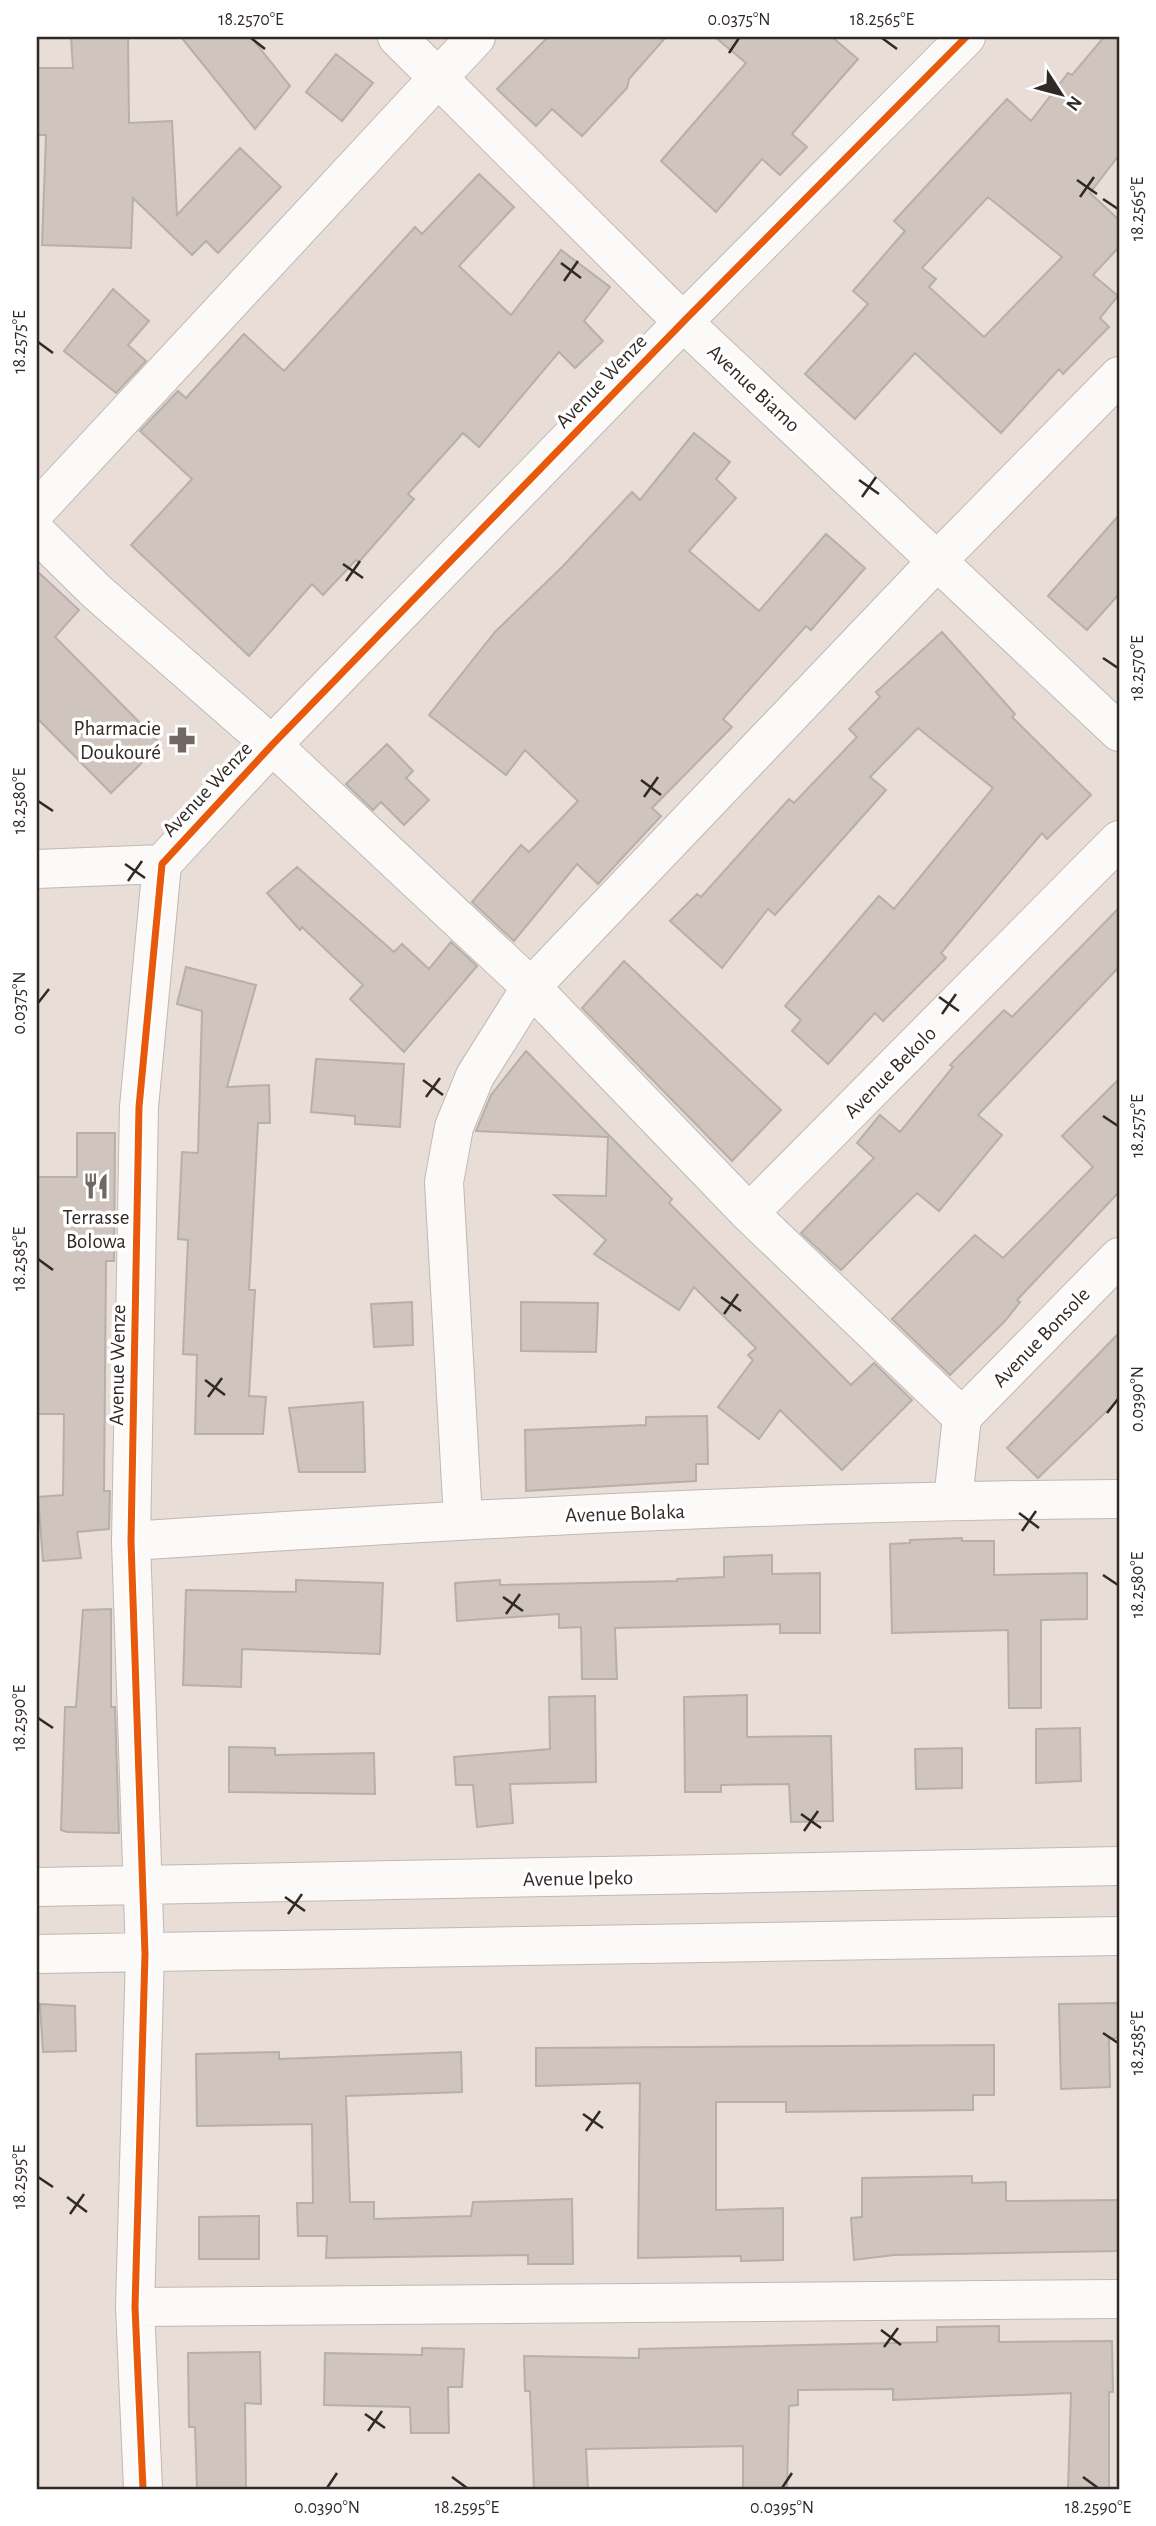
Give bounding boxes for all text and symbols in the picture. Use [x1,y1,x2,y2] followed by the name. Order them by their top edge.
[218,11,284,29] text: 18.2570°E
[707,11,771,29] text: 0.0375°N
[850,11,915,29] text: 18.2565°E
[1026,60,1096,130] north arrow
[1062,92,1085,114] text: N
[1129,176,1147,241] text: 18.2565°E
[11,310,29,374] text: 18.2575°E
[552,331,651,432] street label: Avenue Wenze
[703,341,804,436] street label: Avenue Biamo
[1129,635,1147,701] text: 18.2570°E
[74,718,161,763] place label: Pharmacie Doukouré
[167,725,197,755] pharmacy icon: Pharmacie Doukouré
[158,738,256,841] street label: Avenue Wenze
[11,767,29,834] text: 18.2580°E
[11,971,29,1035] text: 0.0375°N
[840,1022,940,1122] street label: Avenue Bekolo
[1129,1094,1147,1158] text: 18.2575°E
[81,1171,111,1201] restaurant icon: Terrasse Bolowa
[63,1207,129,1252] place label: Terrasse Bolowa
[11,1226,29,1291] text: 18.2585°E
[989,1283,1094,1391] street label: Avenue Bonsole
[106,1304,129,1426] street label: Avenue Wenze
[1129,1366,1147,1432] text: 0.0390°N
[565,1501,686,1526] street label: Avenue Bolaka
[1129,1551,1147,1618] text: 18.2580°E
[11,1684,29,1751] text: 18.2590°E
[523,1867,633,1890] street label: Avenue Ipeko
[1129,2010,1147,2075] text: 18.2585°E
[11,2144,29,2209] text: 18.2595°E
[294,2499,360,2517] text: 0.0390°N
[435,2499,500,2517] text: 18.2595°E
[750,2499,814,2517] text: 0.0395°N
[1065,2499,1132,2517] text: 18.2590°E

